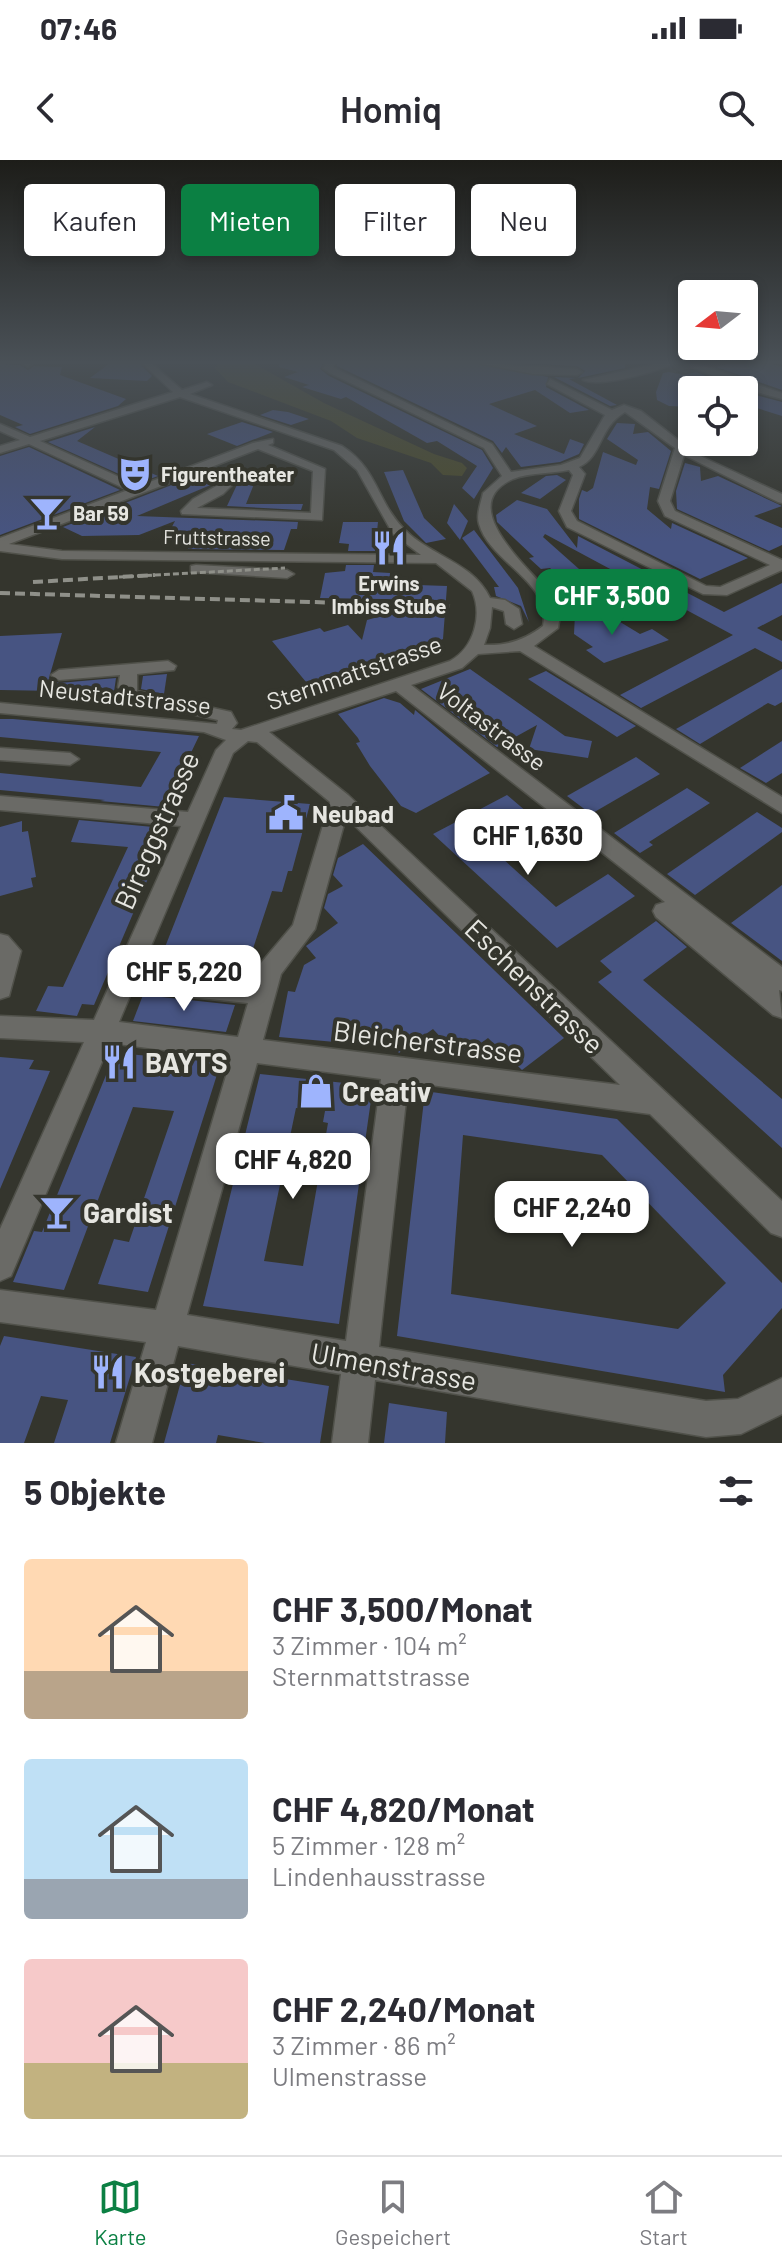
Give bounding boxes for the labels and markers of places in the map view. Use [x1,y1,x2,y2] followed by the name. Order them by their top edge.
[116,455,154,493] theatre icon: Figurentheater
[161,462,295,486] place label: Figurentheater
[28,494,66,532] bar icon: Bar 59
[73,501,129,525] place label: Bar 59
[370,529,408,567] restaurant icon: Erwins Imbiss Stube
[520,569,704,637] pin: CHF 3,500
[332,571,447,618] place label: Erwins Imbiss Stube
[267,794,305,832] public building icon: Neubad
[312,799,394,828] place label: Neubad
[436,809,620,877] pin: CHF 1,630
[92,945,276,1013] pin: CHF 5,220
[100,1043,138,1081] restaurant icon: BAYTS
[145,1045,228,1079] place label: BAYTS
[297,1072,335,1110] shop icon: Creativ
[342,1074,431,1108] place label: Creativ
[201,1133,385,1201] pin: CHF 4,820
[480,1181,664,1249] pin: CHF 2,240
[38,1193,76,1231] bar icon: Gardist
[83,1195,173,1229] place label: Gardist
[89,1353,127,1391] restaurant icon: Kostgeberei
[134,1355,285,1389] place label: Kostgeberei

